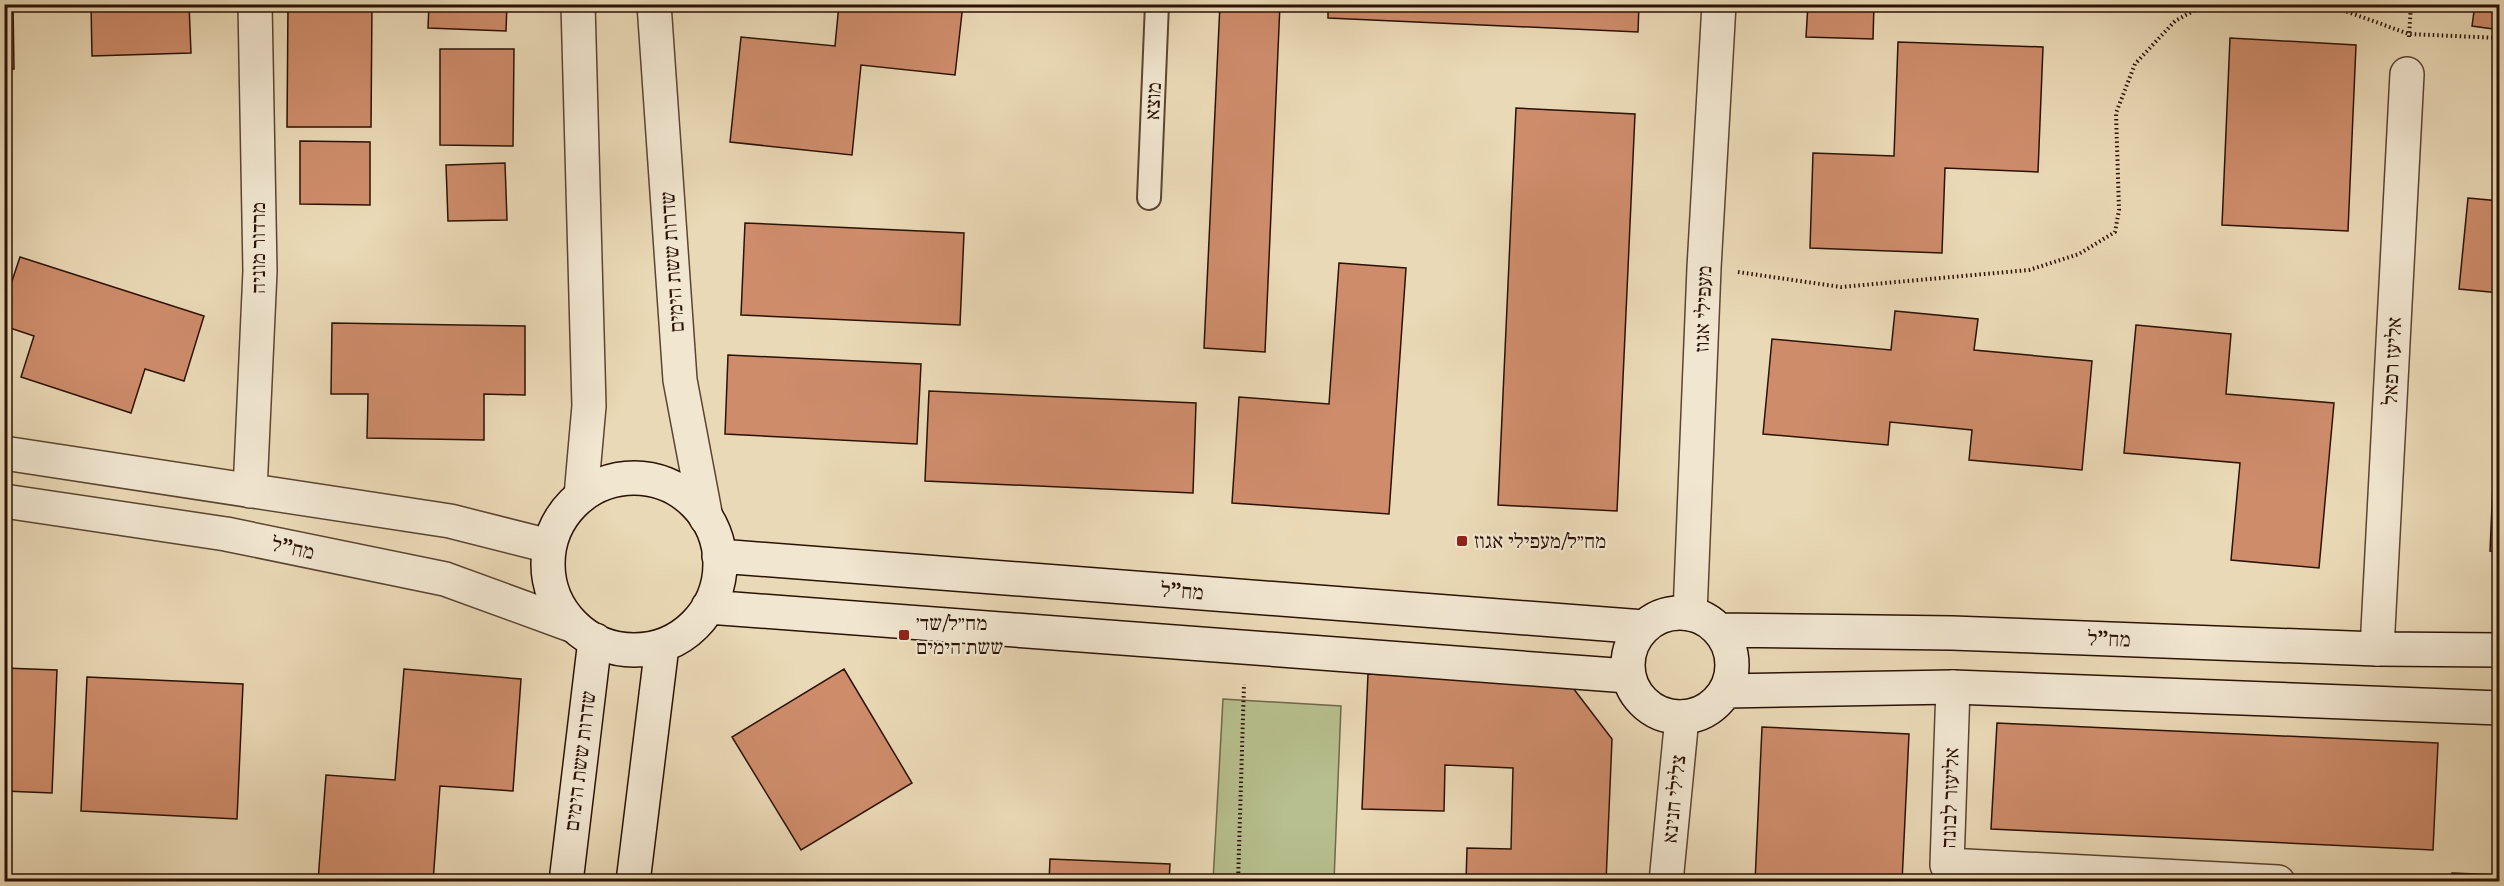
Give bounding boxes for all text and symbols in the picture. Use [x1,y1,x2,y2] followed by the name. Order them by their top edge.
[1140,82,1168,121] street label: מוצא
[655,190,691,333] street label: שדרות ששת הימים
[246,202,272,294] street label: מרדור מוניה
[1689,265,1719,353] street label: מעפילי אגוז
[2378,316,2408,406] street label: אליעז רפאל
[1474,529,1606,555] place label: מח״ל/מעפילי אגוז
[269,532,317,566] street label: מח"ל
[1455,534,1469,548] marker: מח״ל/מעפילי אגוז
[1159,578,1204,606] street label: מח"ל
[916,611,1003,661] place label: מח״ל/שד׳ ששת הימים
[2087,626,2131,654] street label: מח"ל
[897,628,911,642] marker: מח״ל/שד׳ ששת הימים
[559,689,603,833] street label: שדרות ששת הימים
[1936,747,1966,849] street label: אליעזר לבונה
[1657,754,1693,845] street label: צלילי חנינא

